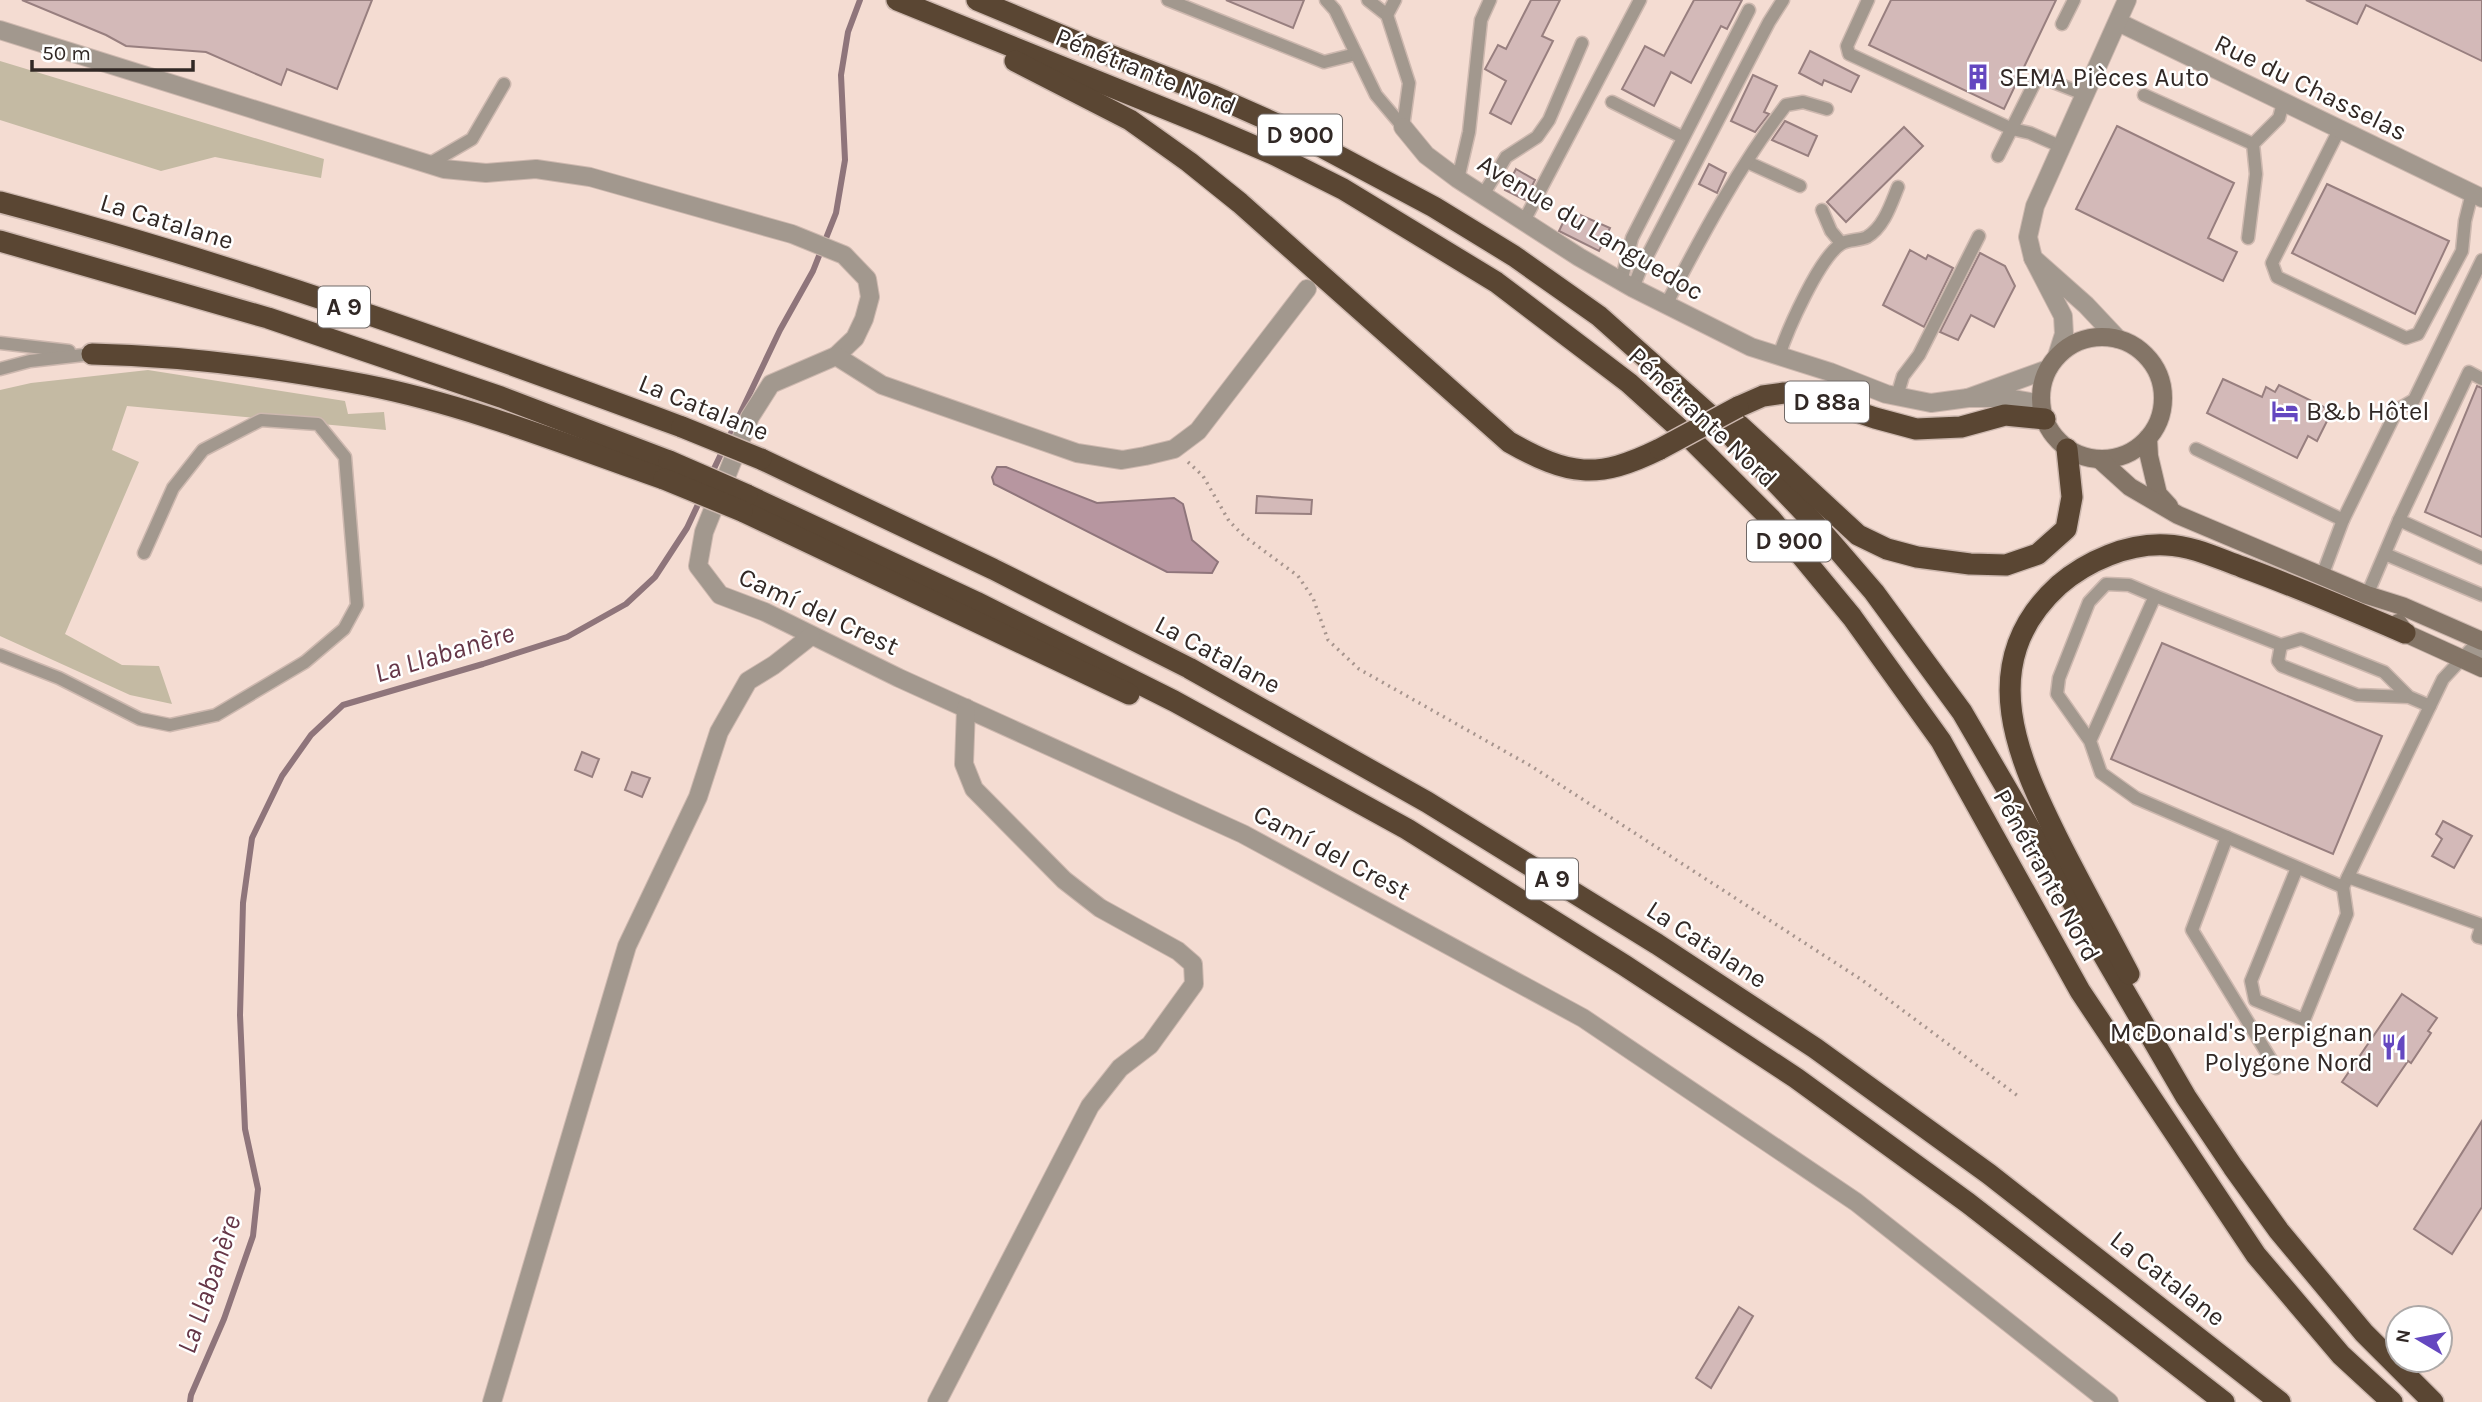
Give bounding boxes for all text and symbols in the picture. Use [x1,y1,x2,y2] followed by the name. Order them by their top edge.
[1051,21,1241,122] street label: Pénétrante Nord
[2209,27,2412,147] street label: Rue du Chasselas
[32,28,192,72] scale bar
[42,41,91,65] text: 50 m
[1963,62,1993,92] building icon: SEMA Pièces Auto
[1999,62,2209,93] place label: SEMA Pièces Auto
[1258,114,1342,155] road number: D 900
[1472,148,1709,307] street label: Avenue du Languedoc
[97,187,237,256] street label: La Catalane
[318,286,370,328] road number: A 9
[1622,341,1783,494] street label: Pénétrante Nord
[634,367,773,448] street label: La Catalane
[1785,382,1869,422] road number: D 88a
[2270,396,2300,426] hotel icon: B&b Hôtel
[2306,396,2430,427] place label: B&b Hôtel
[1747,520,1831,562] road number: D 900
[734,561,904,662] street label: Camí del Crest
[1150,608,1286,700] street label: La Catalane
[370,616,518,689] water label: La Llabanère
[1986,784,2107,967] street label: Pénétrante Nord
[1248,798,1416,907] street label: Camí del Crest
[1526,858,1578,900] road number: A 9
[1641,894,1773,995] street label: La Catalane
[2110,1017,2373,1078] place label: McDonald's Perpignan Polygone Nord
[2379,1032,2409,1062] restaurant icon: McDonald's Perpignan Polygone Nord
[169,1210,248,1358] water label: La Llabanère
[2104,1224,2231,1333] street label: La Catalane
[2384,1304,2454,1374] north arrow
[2391,1328,2415,1345] text: N

